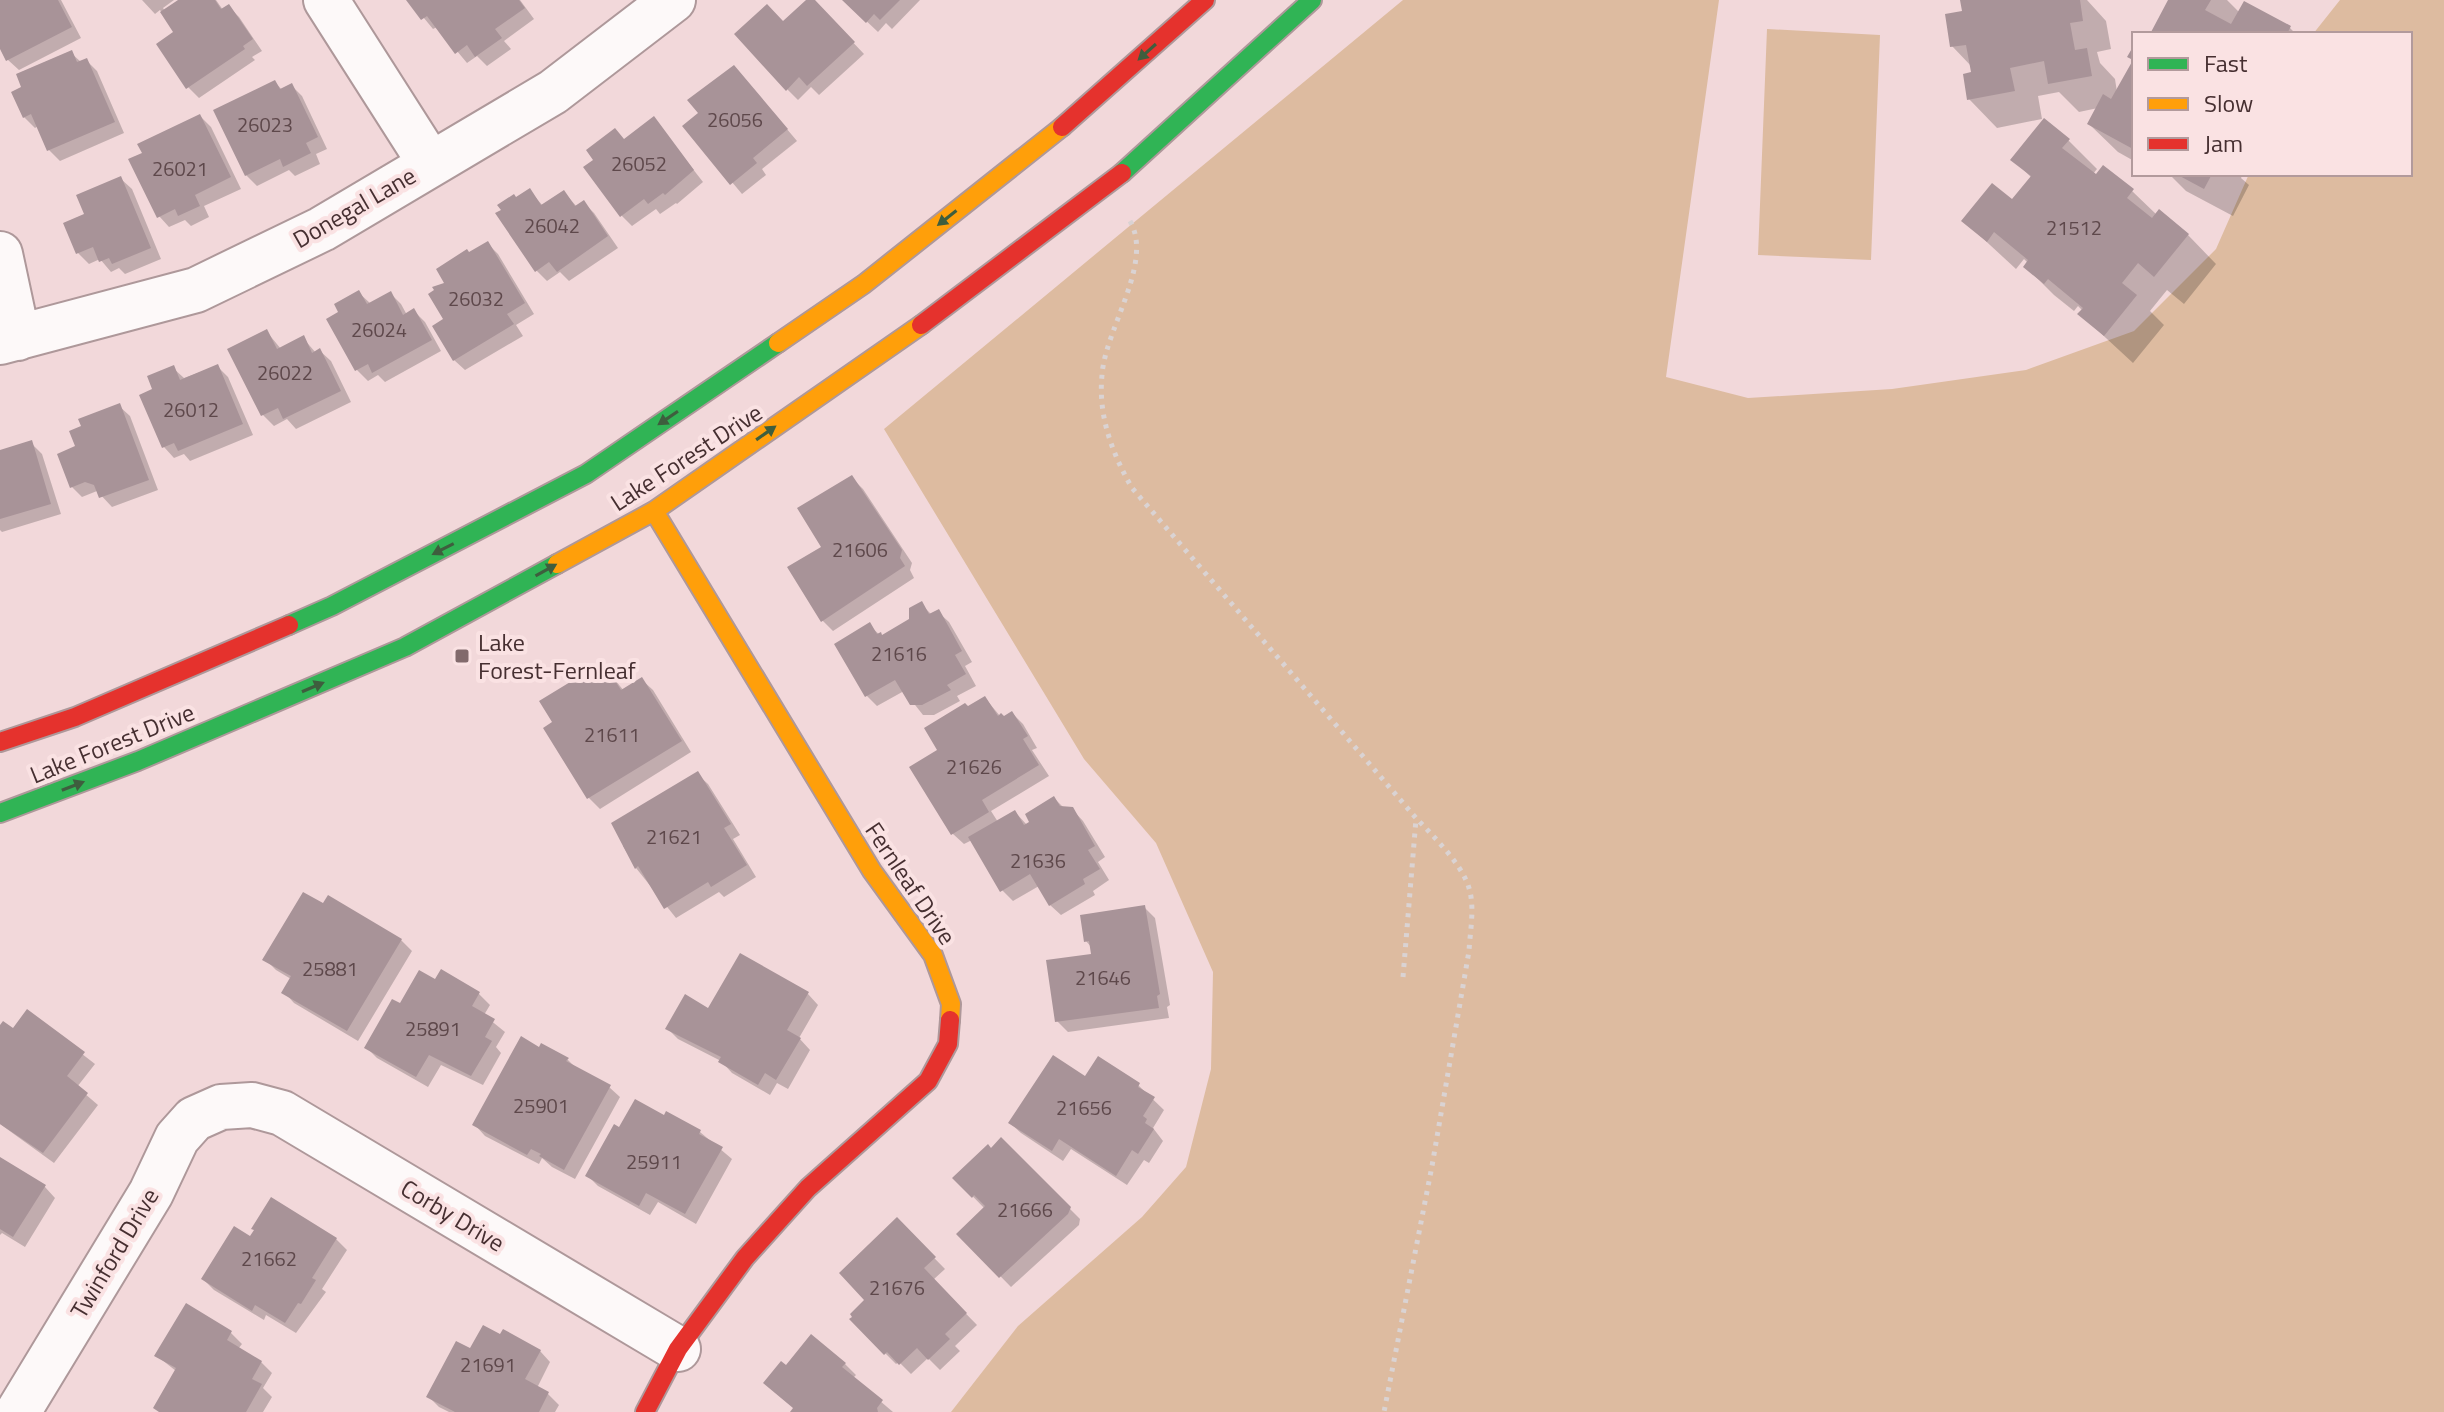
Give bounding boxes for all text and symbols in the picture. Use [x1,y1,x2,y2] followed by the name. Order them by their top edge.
[2132,32,2412,176] legend
[1137,42,1156,60] one-way arrow
[2204,45,2248,81] text: Fast
[2204,85,2253,121] text: Slow
[707,104,763,135] house number: 26056
[237,109,293,140] house number: 26023
[2204,125,2243,161] text: Jam
[611,148,667,179] house number: 26052
[152,153,208,184] house number: 26021
[286,157,422,257] street label: Donegal Lane
[524,210,580,241] house number: 26042
[937,210,957,226] one-way arrow
[2046,212,2102,243] house number: 21512
[448,283,504,314] house number: 26032
[351,314,407,345] house number: 26024
[257,357,313,388] house number: 26022
[163,394,219,425] house number: 26012
[603,394,769,520] street label: Lake Forest Drive
[657,410,678,425] one-way arrow
[756,426,777,441] one-way arrow
[832,534,888,565] house number: 21606
[432,541,454,555] one-way arrow
[534,564,557,577] one-way arrow
[478,624,636,688] place label: Lake Forest-Fernleaf
[871,638,927,669] house number: 21616
[453,647,471,665] marker: Lake Forest-Fernleaf
[301,680,325,693] one-way arrow
[24,694,200,792] street label: Lake Forest Drive
[584,719,640,750] house number: 21611
[946,751,1002,782] house number: 21626
[61,779,85,792] one-way arrow
[857,815,965,951] street label: Fernleaf Drive
[646,821,702,852] house number: 21621
[1010,845,1066,876] house number: 21636
[302,953,358,984] house number: 25881
[1075,962,1131,993] house number: 21646
[405,1013,461,1044] house number: 25891
[513,1090,569,1121] house number: 25901
[1056,1092,1112,1123] house number: 21656
[626,1146,682,1177] house number: 25911
[394,1170,512,1260] street label: Corby Drive
[61,1181,167,1325] street label: Twinford Drive
[997,1194,1053,1225] house number: 21666
[241,1243,297,1274] house number: 21662
[869,1272,925,1303] house number: 21676
[460,1349,516,1380] house number: 21691

